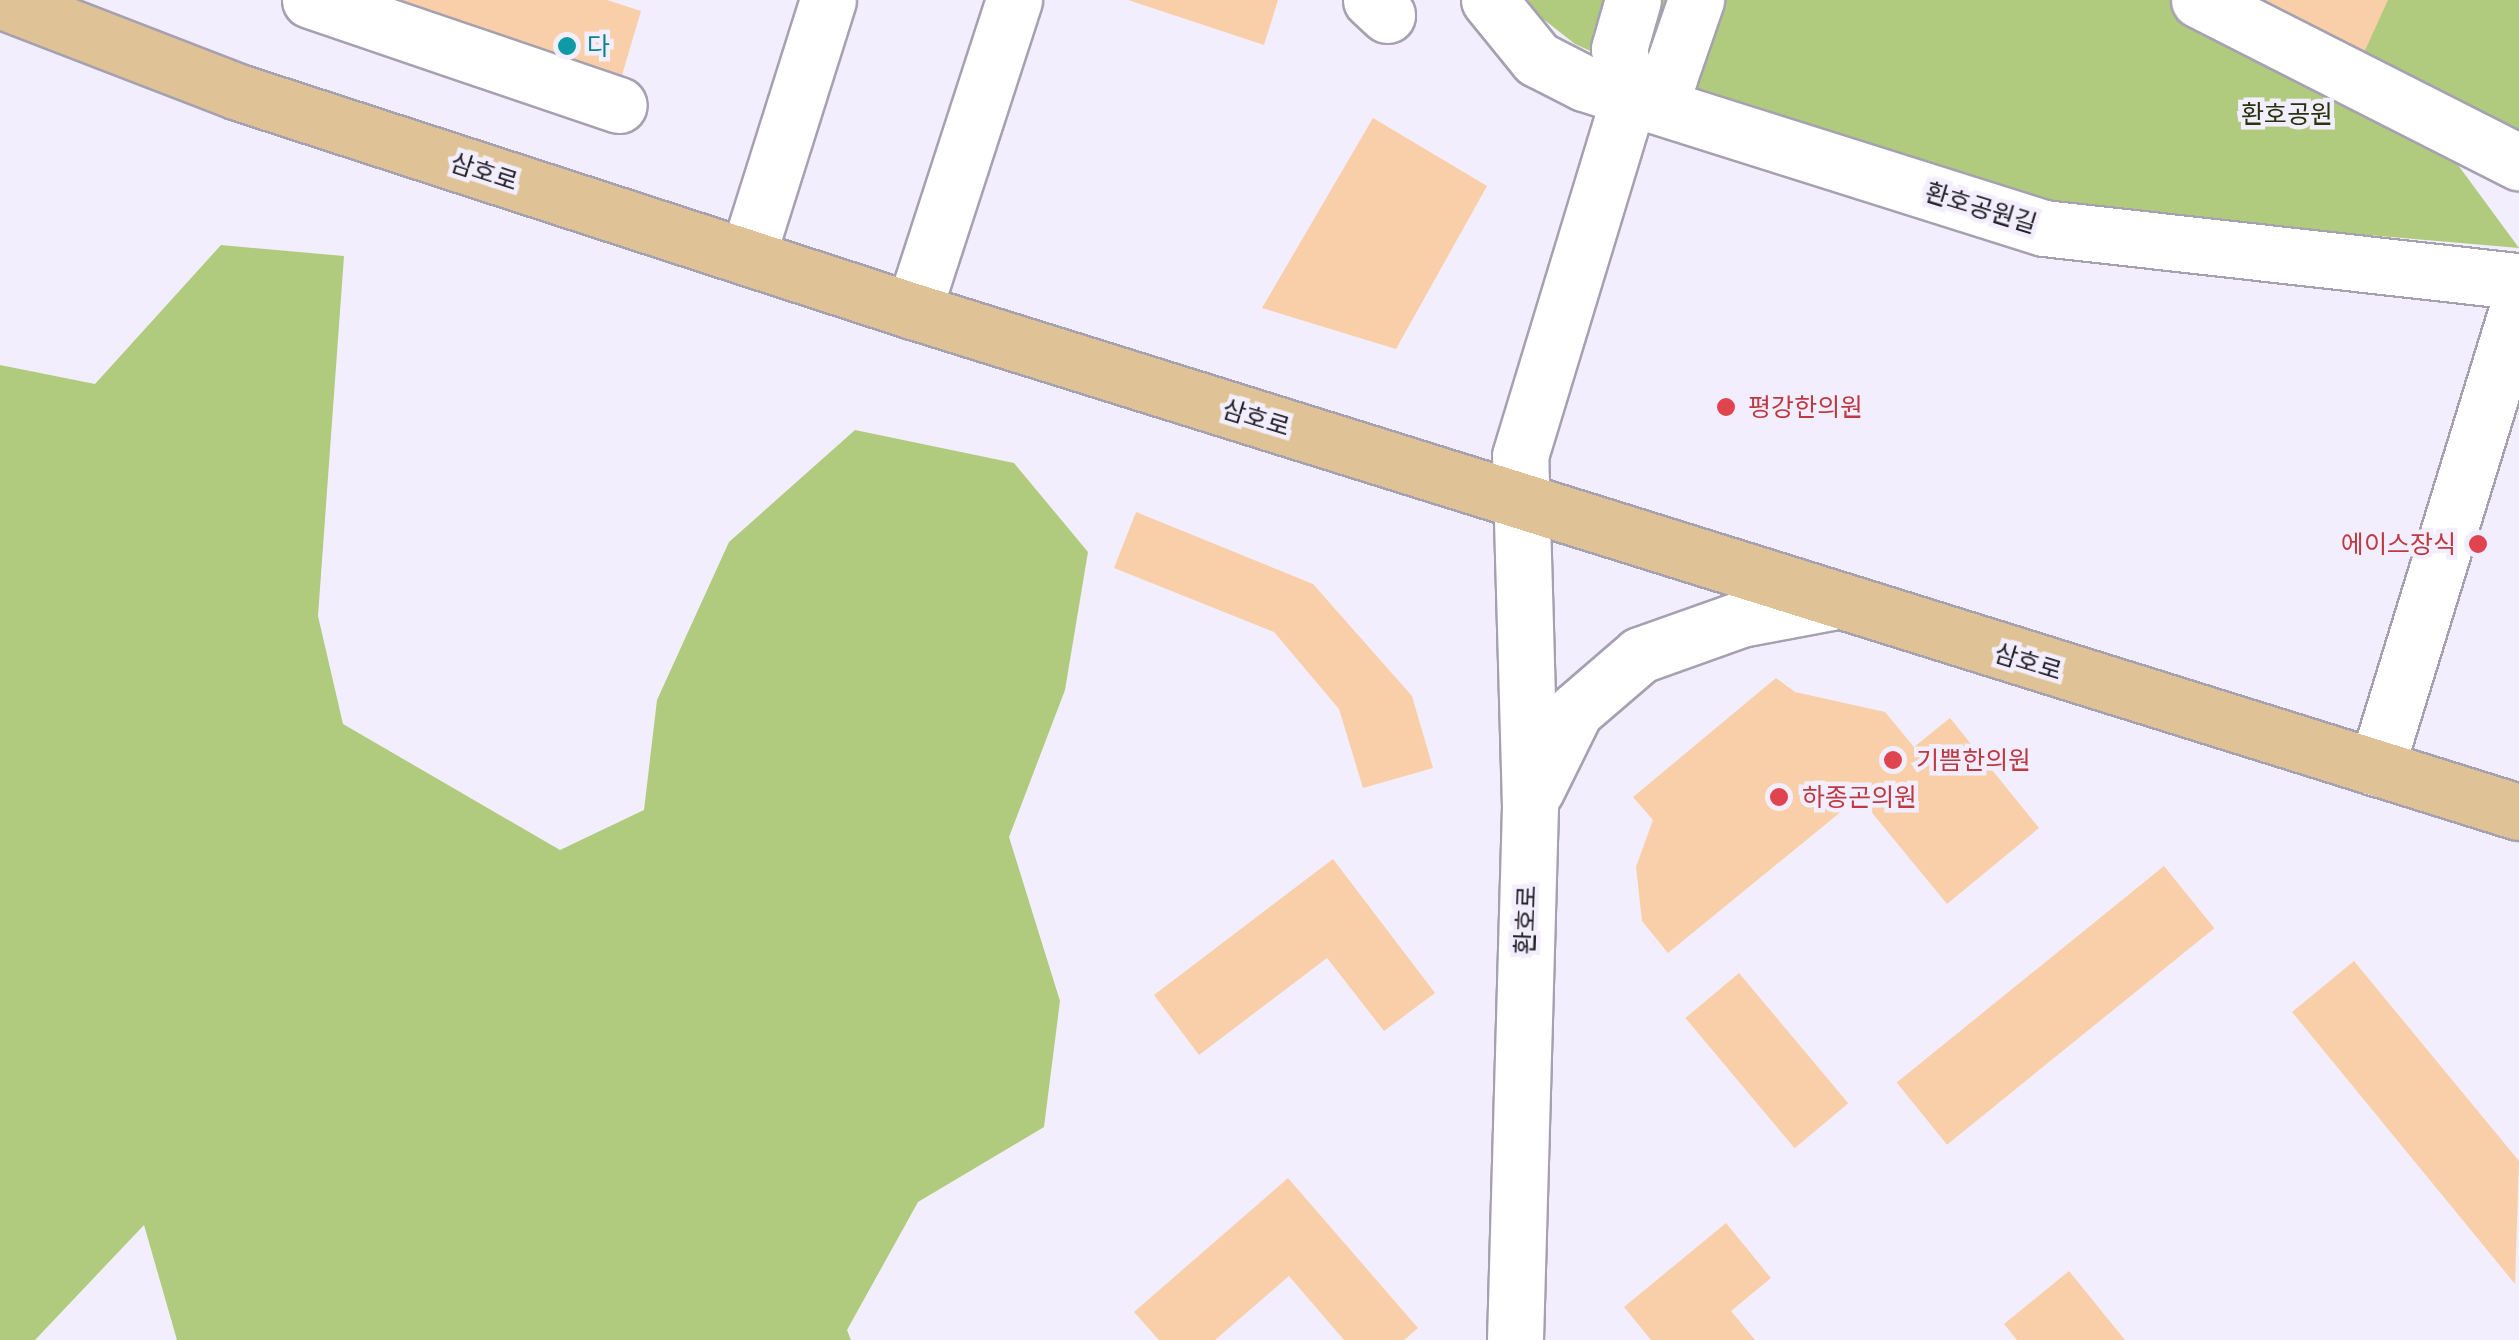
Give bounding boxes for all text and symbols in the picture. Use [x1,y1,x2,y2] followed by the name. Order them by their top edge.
[587,31,610,61] place label: 다
[556,35,578,57] marker: 다
[2241,99,2333,129] park label: 환호공원
[447,147,521,197] street label: 삼호로
[1922,177,2040,239] street label: 환호공원길
[1748,392,1863,422] place label: 평강한의원
[1219,394,1293,442] street label: 삼호로
[1713,394,1739,420] marker: 평강한의원
[2341,529,2456,559] place label: 에이스장식
[2465,531,2491,557] marker: 에이스장식
[1991,638,2065,686] street label: 삼호로
[1916,745,2031,775] place label: 기쁨한의원
[1880,747,1906,773] marker: 기쁨한의원
[1802,782,1917,812] place label: 하종곤의원
[1766,784,1792,810] marker: 하종곤의원
[1510,885,1542,955] street label: 환호로

